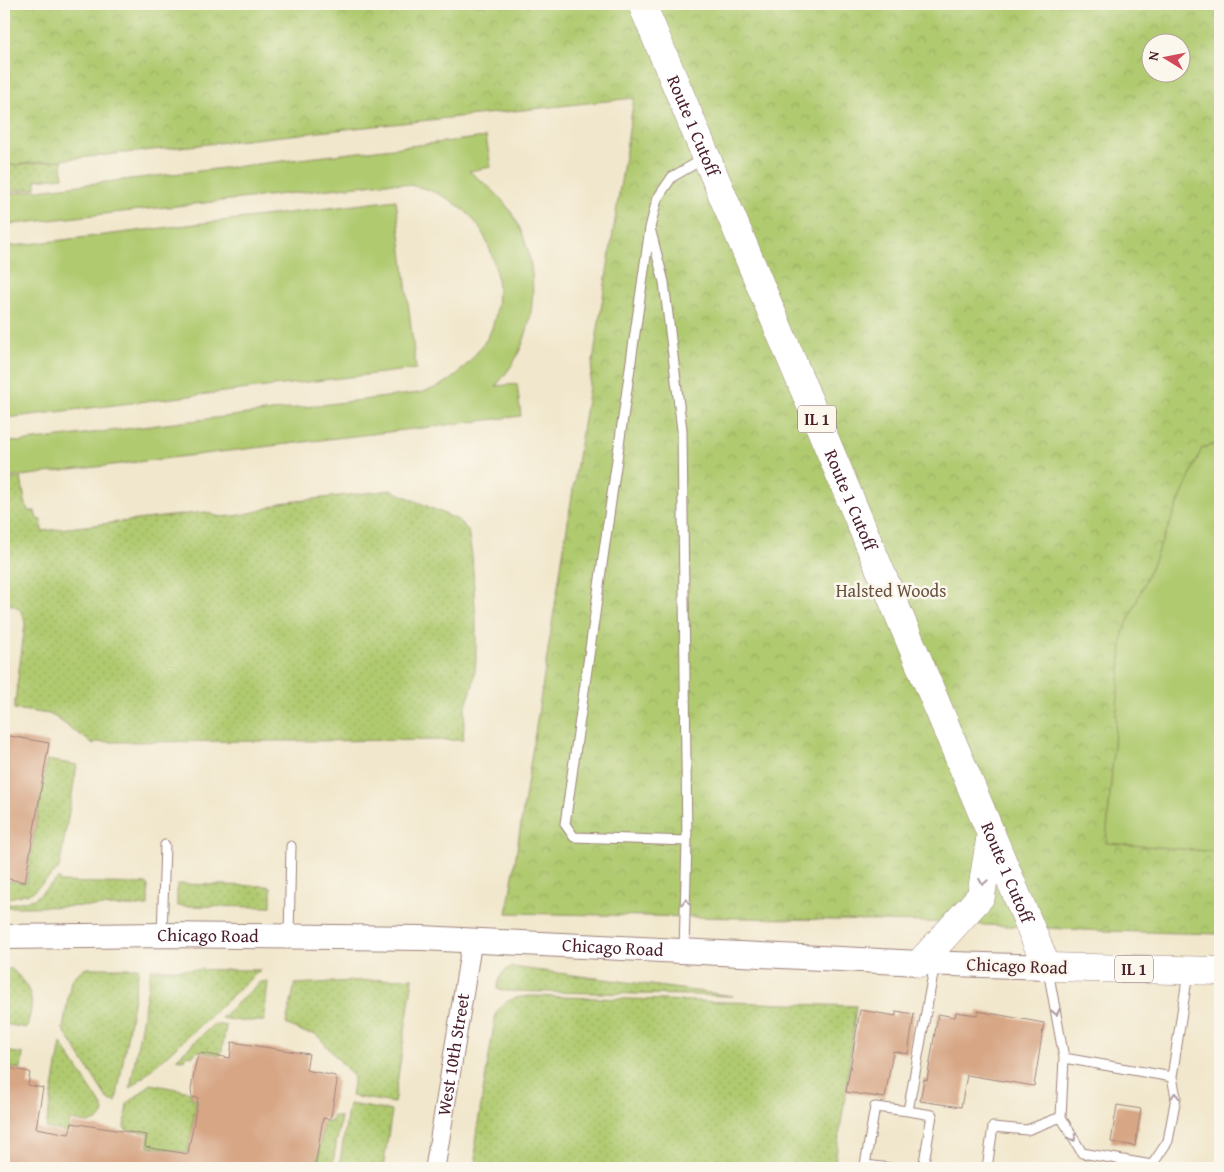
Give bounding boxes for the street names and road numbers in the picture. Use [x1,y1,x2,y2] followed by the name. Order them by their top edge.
[660,71,728,182] street label: Route 1 Cutoff
[798,406,836,432] road number: IL 1
[818,445,885,557] street label: Route 1 Cutoff
[974,817,1042,929] street label: Route 1 Cutoff
[157,921,259,949] street label: Chicago Road
[562,931,664,963] street label: Chicago Road
[966,950,1068,981] street label: Chicago Road
[1115,956,1153,982] road number: IL 1
[430,990,476,1118] street label: West 10th Street

